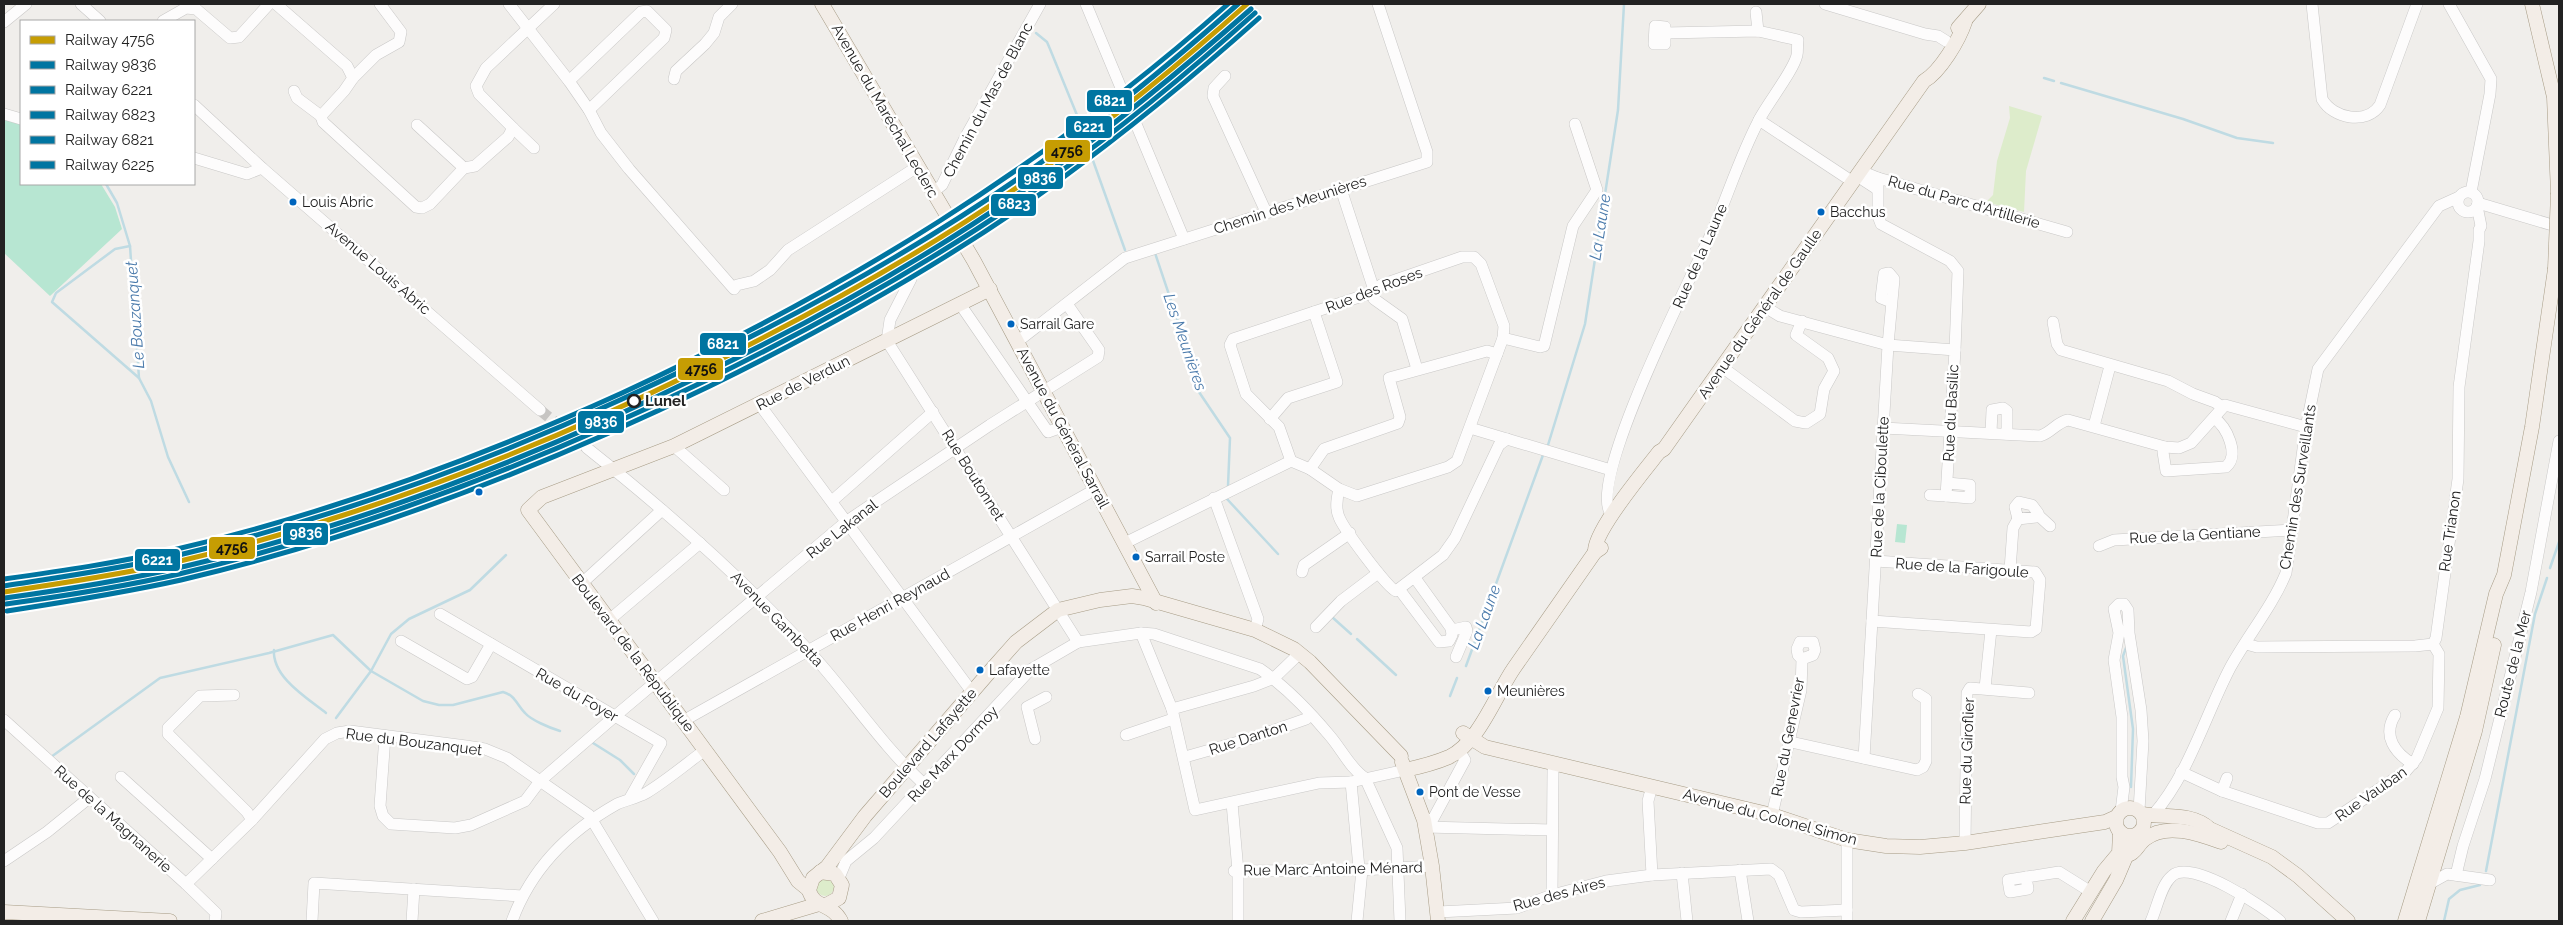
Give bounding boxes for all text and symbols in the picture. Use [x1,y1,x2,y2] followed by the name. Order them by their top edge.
[939,19,1037,181] street label: Chemin du Mas de Blanc
[20,20,195,185] legend
[828,21,942,201] street label: Avenue du Maréchal Leclerc
[65,31,155,49] text: Railway 4756
[65,56,156,74] text: Railway 9836
[65,81,153,99] text: Railway 6221
[1086,89,1133,113] line badge: 6821
[1094,93,1126,109] text: 6821
[65,106,155,124] text: Railway 6823
[1065,115,1113,139] line badge: 6221
[1073,119,1105,135] text: 6221
[65,131,154,149] text: Railway 6821
[1044,139,1091,163] line badge: 4756
[1051,143,1083,159] text: 4756
[65,156,154,174] text: Railway 6225
[1017,166,1064,190] line badge: 9836
[1023,170,1057,186] text: 9836
[1211,172,1369,238] street label: Chemin des Meunières
[1886,172,2042,232] street label: Rue du Parc d'Artillerie
[1585,192,1615,261] water label: La Laune
[990,193,1037,217] line badge: 6823
[302,194,374,210] place label: Louis Abric
[998,196,1031,212] text: 6823
[288,197,298,207] marker: Louis Abric
[1669,201,1731,311] street label: Rue de la Laune
[1830,204,1886,220] place label: Bacchus
[1816,207,1826,217] marker: Bacchus
[322,218,434,318] street label: Avenue Louis Abric
[1694,225,1826,402] street label: Avenue du Général de Gaulle
[122,260,148,369] water label: Le Bouzanquet
[1323,263,1425,317] street label: Rue des Roses
[1159,291,1211,394] water label: Les Meunières
[1020,316,1094,332] place label: Sarrail Gare
[1006,319,1016,329] marker: Sarrail Gare
[699,332,747,356] line badge: 6821
[707,336,739,352] text: 6821
[1013,344,1114,512] street label: Avenue du Général Sarrail
[753,352,853,414] street label: Rue de Verdun
[677,357,724,381] line badge: 4756
[685,361,717,377] text: 4756
[1939,364,1963,462] street label: Rue du Basilic
[645,392,686,410] place label: Lunel
[627,394,641,408] marker: Lunel
[2276,403,2320,571] street label: Chemin des Surveillants
[577,410,625,434] line badge: 9836
[584,414,618,430] text: 9836
[1867,416,1893,558] street label: Rue de la Ciboulette
[938,426,1008,524] street label: Rue Boutonnet
[474,487,484,497] unlabelled marker
[2435,489,2465,573] street label: Rue Trianon
[803,495,882,562] street label: Rue Lakanal
[282,522,329,546] line badge: 9836
[2129,523,2261,547] street label: Rue de la Gentiane
[289,525,323,541] text: 9836
[208,536,256,560] line badge: 4756
[216,540,248,556] text: 4756
[134,548,181,572] line badge: 6221
[1145,549,1225,565] place label: Sarrail Poste
[141,552,173,568] text: 6221
[1131,552,1141,562] marker: Sarrail Poste
[1895,554,2030,582] street label: Rue de la Farigoule
[827,565,953,645] street label: Rue Henri Reynaud
[727,568,827,670] street label: Avenue Gambetta
[568,571,698,736] street label: Boulevard de la République
[1464,582,1505,652] water label: La Laune
[2491,608,2535,720] street label: Route de la Mer
[989,662,1050,678] place label: Lafayette
[533,664,622,726] street label: Rue du Foyer
[975,665,985,675] marker: Lafayette
[1768,675,1808,798] street label: Rue du Genevrier
[1497,683,1565,699] place label: Meunières
[875,684,981,802] street label: Boulevard Lafayette
[1483,686,1493,696] marker: Meunières
[1956,696,1978,805] street label: Rue du Giroflier
[904,702,1002,806] street label: Rue Marx Dormoy
[1207,717,1289,759] street label: Rue Danton
[345,725,483,759] street label: Rue du Bouzanquet
[51,762,175,877] street label: Rue de la Magnanerie
[2332,763,2410,825] street label: Rue Vauban
[1429,784,1521,800] place label: Pont de Vesse
[1681,785,1859,849] street label: Avenue du Colonel Simon
[1415,787,1425,797] marker: Pont de Vesse
[1243,858,1423,880] street label: Rue Marc Antoine Ménard
[1511,873,1607,915] street label: Rue des Aires

